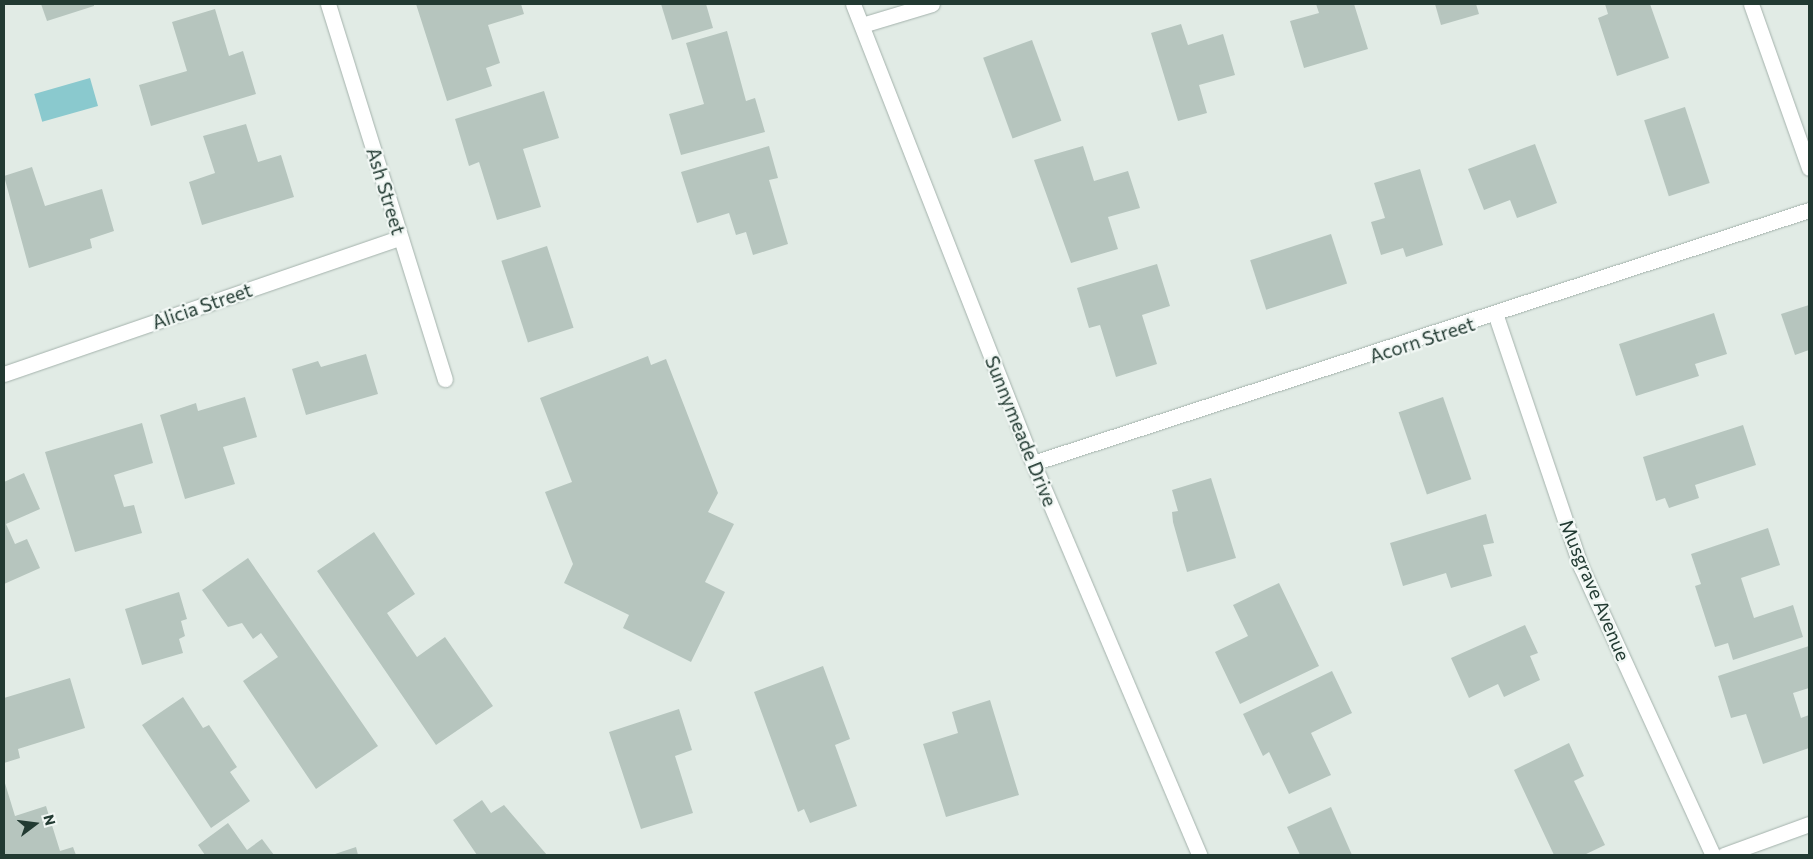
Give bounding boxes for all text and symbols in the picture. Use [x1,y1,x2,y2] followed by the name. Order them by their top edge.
[362,145,410,237] street label: Ash Street
[149,278,255,334] street label: Alicia Street
[1367,312,1477,368] street label: Acorn Street
[980,352,1062,510] street label: Sunnymeade Drive
[1555,516,1635,664] street label: Musgrave Avenue
[10,799,60,849] north arrow
[40,813,60,827] text: N

